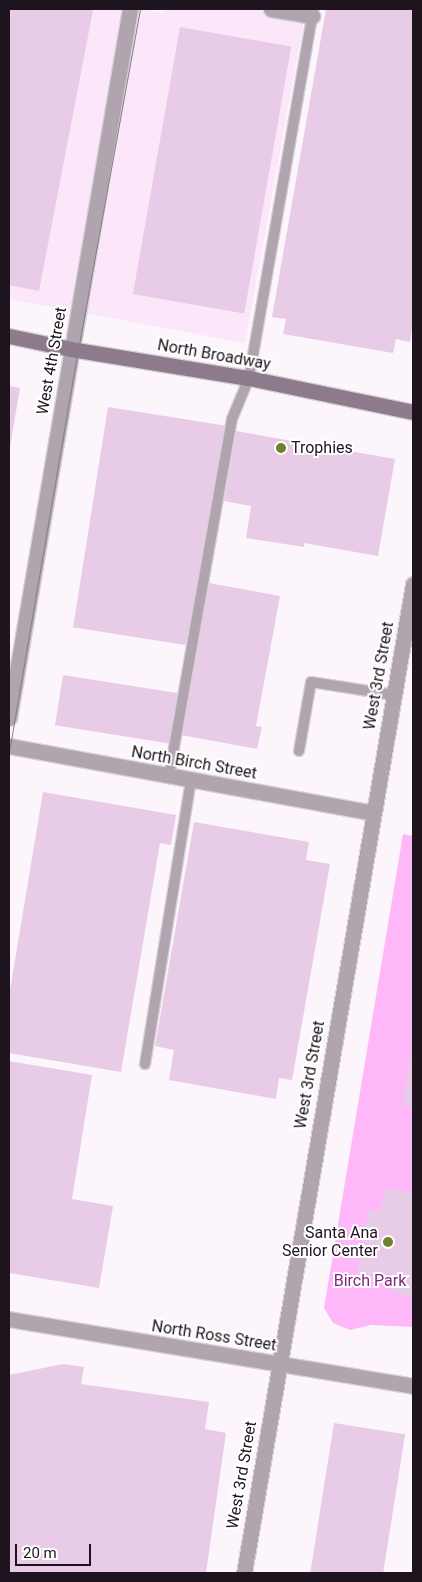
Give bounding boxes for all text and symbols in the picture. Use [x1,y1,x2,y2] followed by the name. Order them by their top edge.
[33,306,71,416] street label: West 4th Street
[156,336,272,374] street label: North Broadway
[291,438,353,458] place label: Trophies
[275,442,287,454] marker: Trophies
[360,620,398,732] street label: West 3rd Street
[130,743,258,783] street label: North Birch Street
[291,1019,329,1131] street label: West 3rd Street
[282,1223,378,1261] place label: Santa Ana Senior Center
[382,1236,394,1248] marker: Santa Ana Senior Center
[334,1271,406,1291] park label: Birch Park
[150,1317,278,1355] street label: North Ross Street
[223,1419,261,1531] street label: West 3rd Street
[18,1534,94,1566] scale bar
[23,1544,57,1562] text: 20 m

